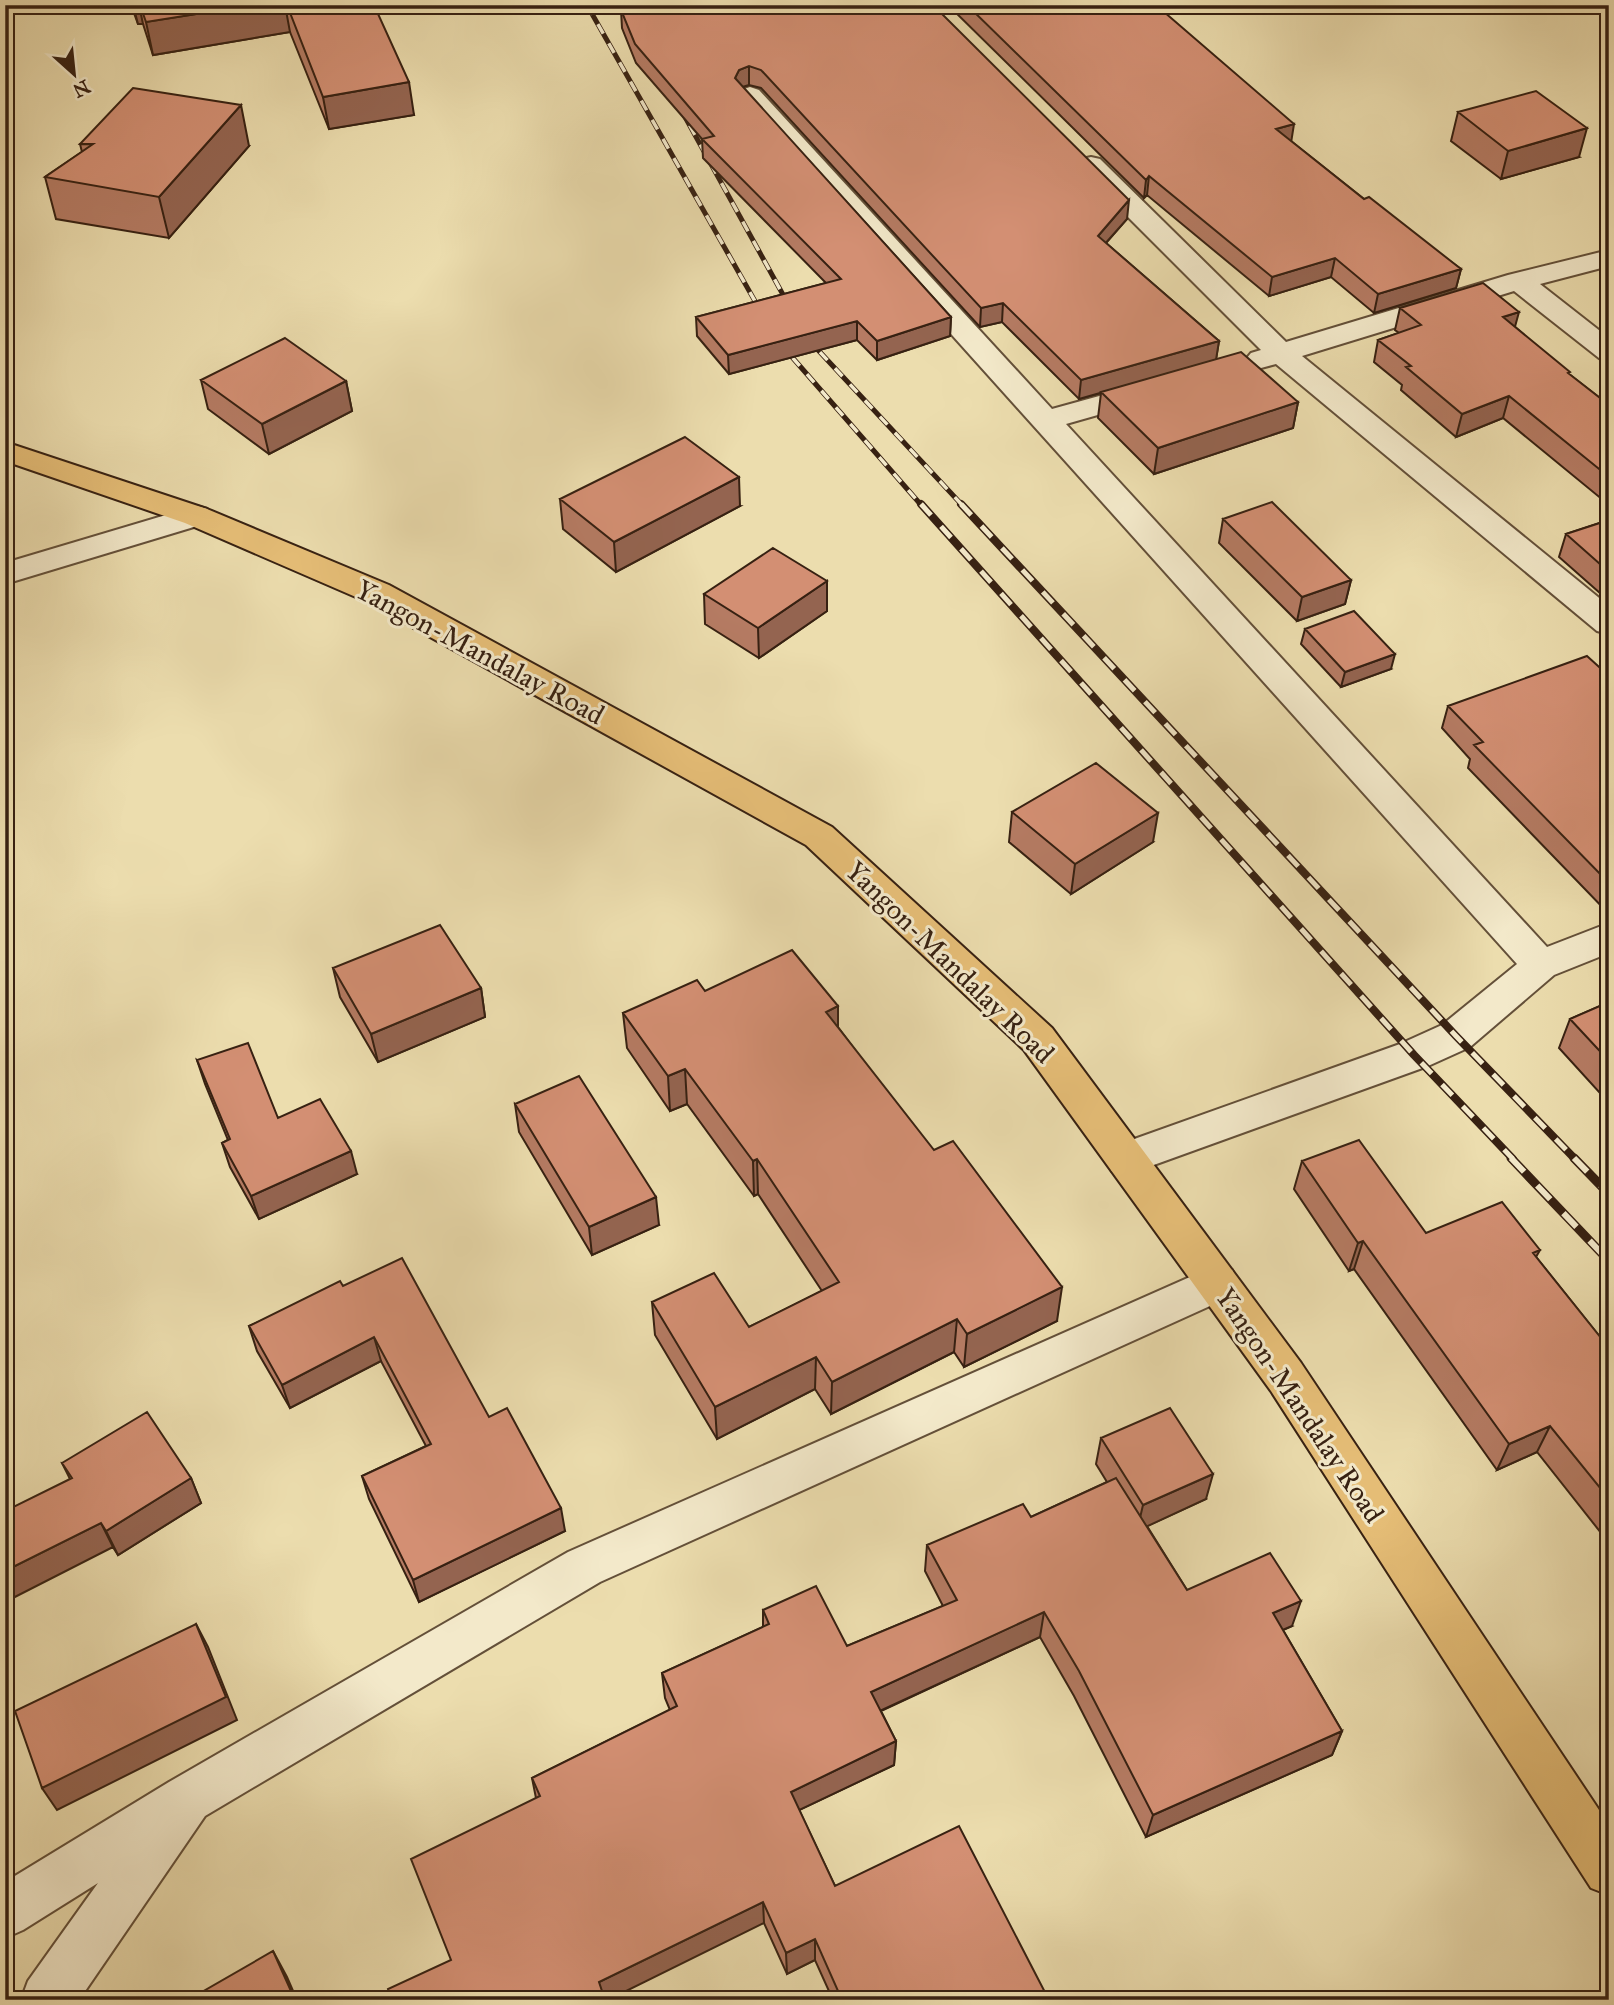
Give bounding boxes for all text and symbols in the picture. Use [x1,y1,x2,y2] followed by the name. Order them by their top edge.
[38,38,108,108] north arrow
[69,75,94,103] text: N
[350,572,610,732] street label: Yangon-Mandalay Road
[838,853,1062,1071] street label: Yangon-Mandalay Road
[1208,1281,1392,1529] street label: Yangon-Mandalay Road

